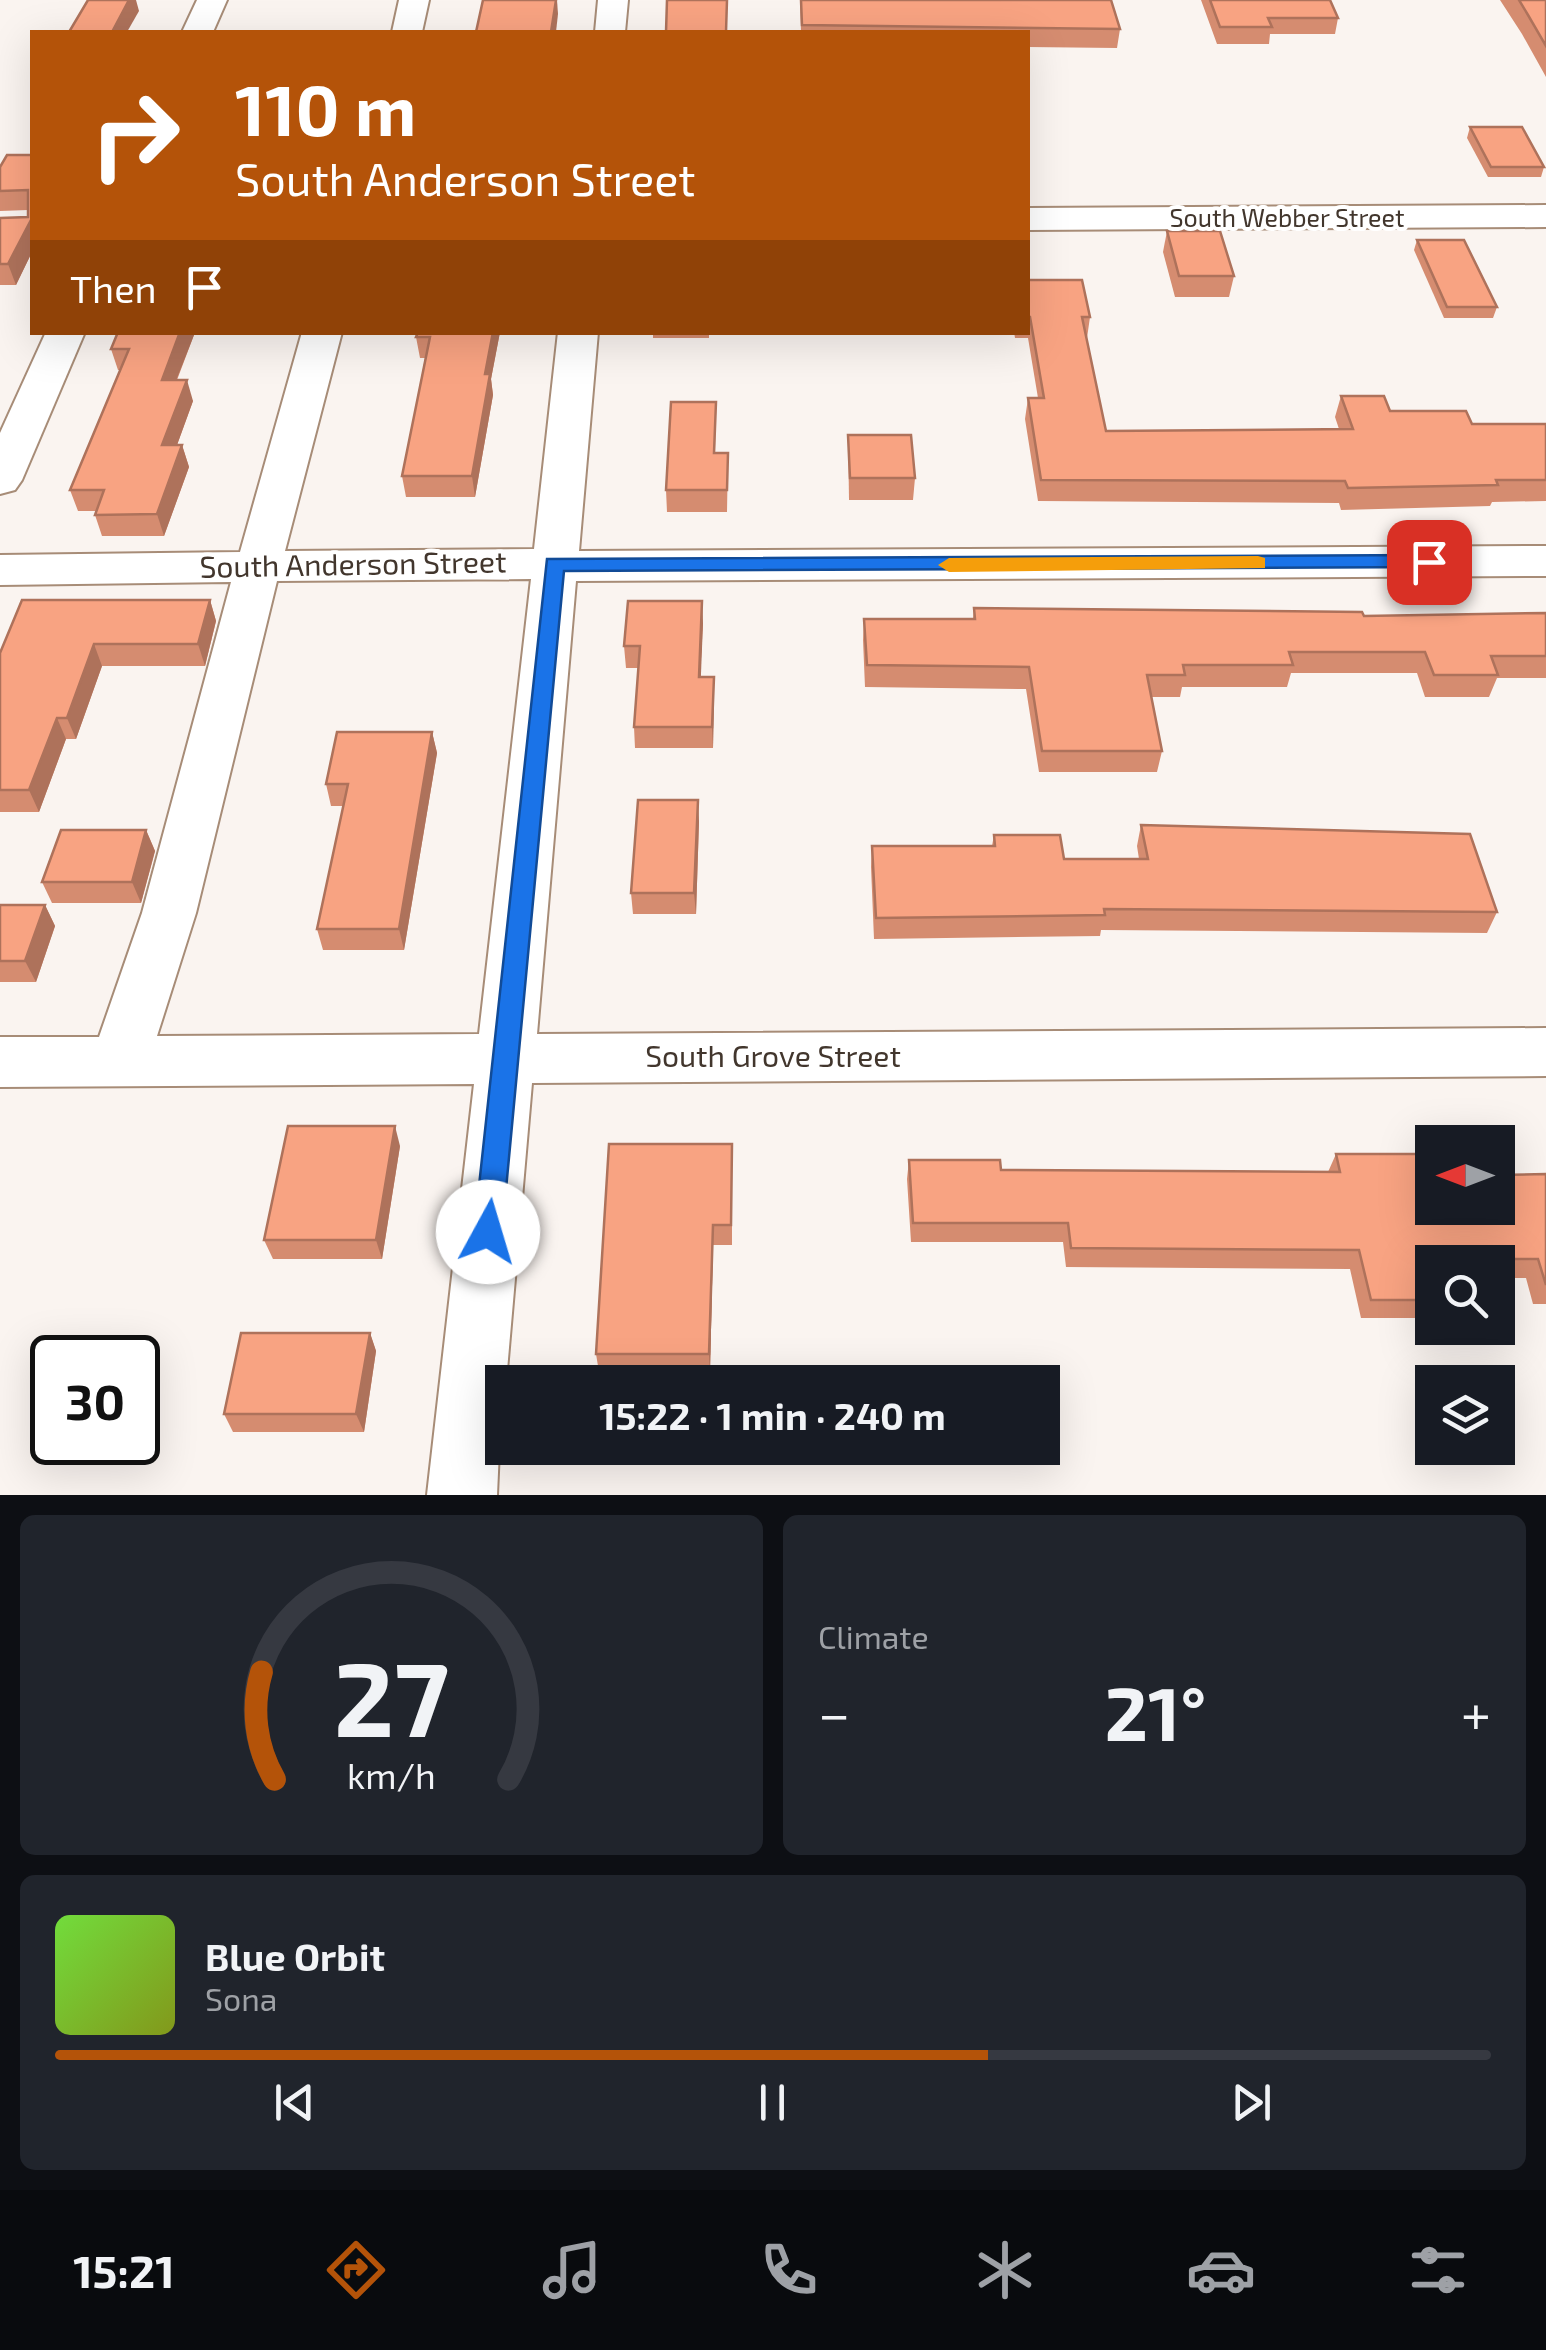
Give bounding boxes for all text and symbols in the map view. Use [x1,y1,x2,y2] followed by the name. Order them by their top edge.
[235,66,416,150] text: 110 m
[70,70,200,200] icon: right
[235,151,696,205] text: South Anderson Street
[1170,202,1404,232] street label: South Webber Street
[177,260,232,315] icon: arrive
[70,265,157,311] text: Then
[1387,520,1472,605] pin
[1402,535,1457,590] icon: arrive
[199,542,507,584] street label: South Anderson Street
[645,1037,901,1073] street label: South Grove Street
[1415,1125,1515,1225] north arrow
[1415,1125,1515,1465] map controls
[436,1180,540,1284] position arrow
[1415,1245,1515,1345] button: search
[30,1335,160,1465] speed limit sign: 30
[1415,1365,1515,1465] button: layers
[599,1392,946,1438] text: 15:22 · 1 min · 240 m
[818,1617,929,1655] text: Climate
[334,1633,449,1758] text: 27
[1105,1666,1206,1756] text: 21°
[818,1679,850,1745] text: −
[1461,1679,1491,1745] text: +
[347,1753,436,1796] text: km/h
[205,1933,385,1979] text: Blue Orbit
[205,1979,277,2017] text: Sona
[267,2075,322,2130] icon: previous
[745,2075,800,2130] icon: pause
[1224,2075,1279,2130] icon: next
[321,2235,391,2305] icon: directions
[537,2235,607,2305] icon: music
[754,2235,824,2305] icon: phone
[970,2235,1040,2305] icon: climate
[1186,2235,1256,2305] icon: car
[1403,2235,1473,2305] icon: filters
[73,2243,175,2297] text: 15:21

